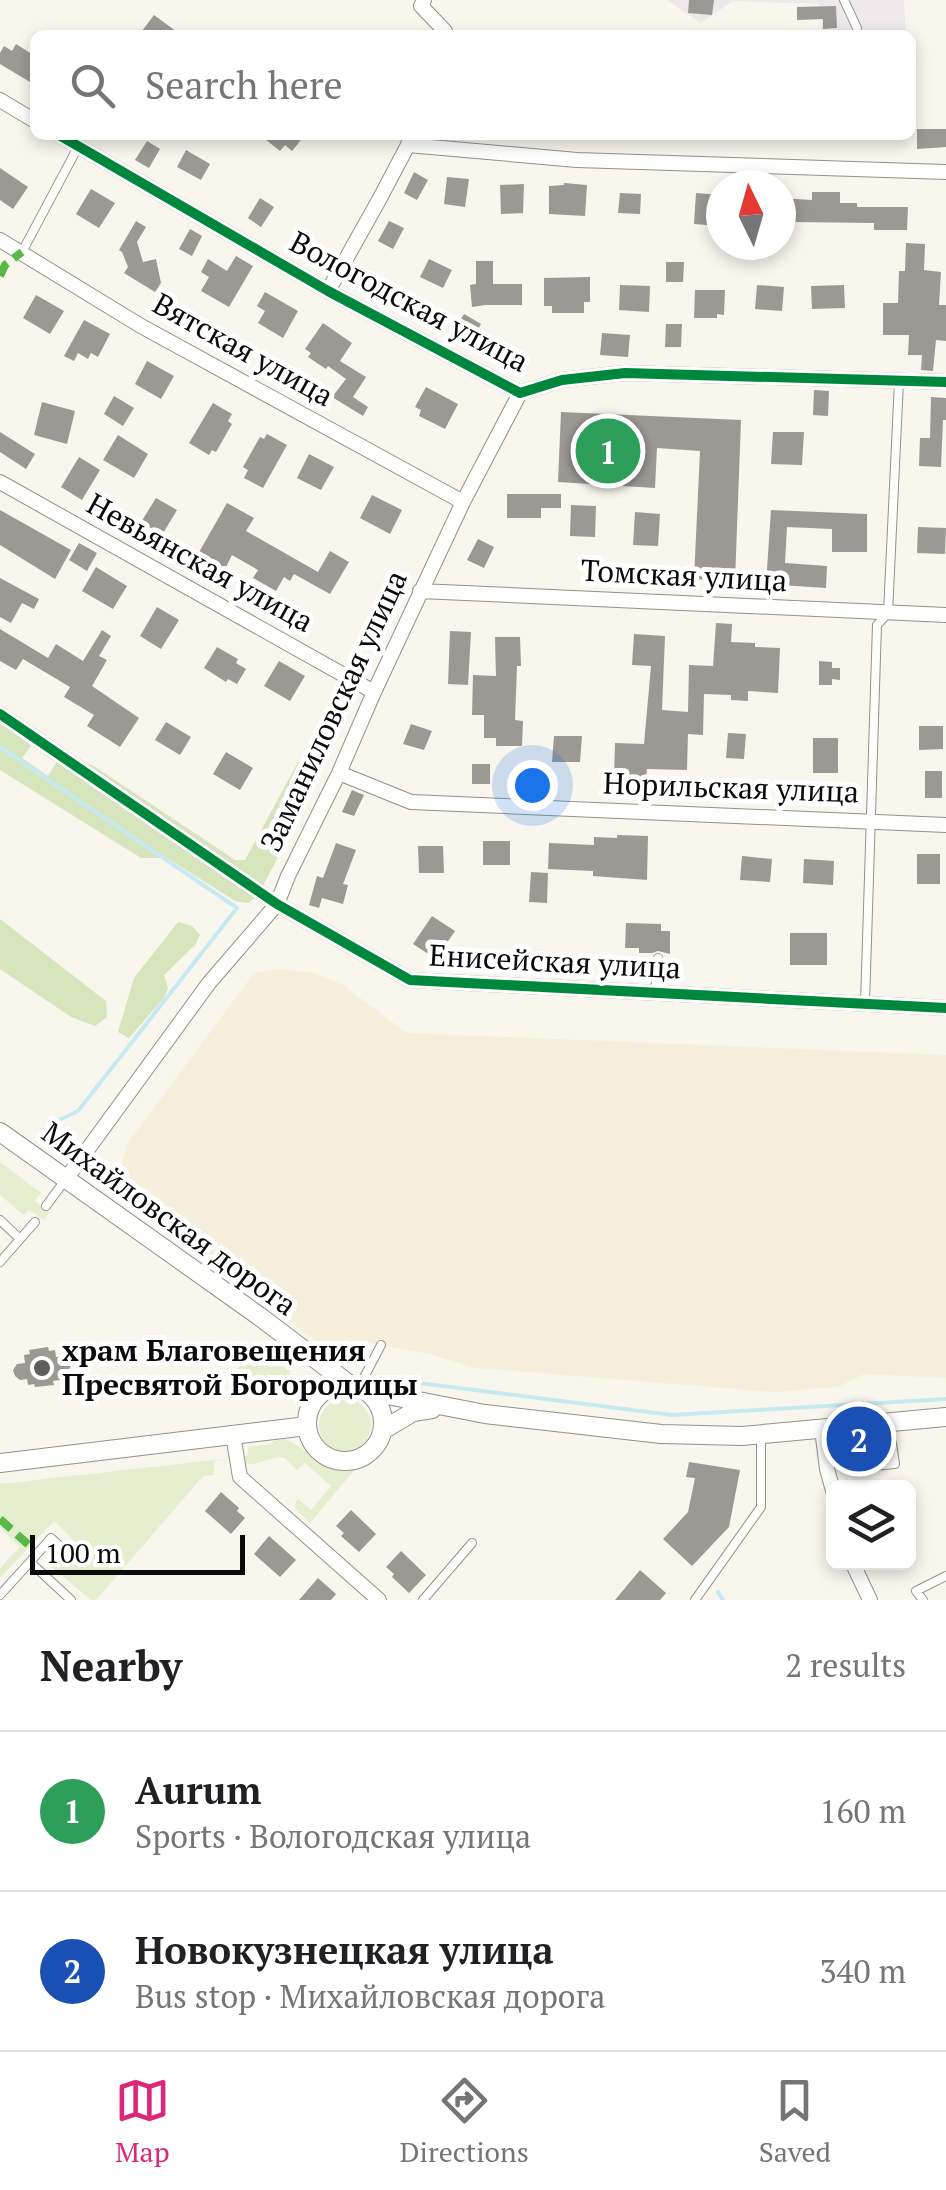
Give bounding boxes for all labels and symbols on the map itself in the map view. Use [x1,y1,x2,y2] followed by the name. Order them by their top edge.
[706,170,796,260] north arrow
[283,221,536,381] street label: Вологодская улица
[146,283,341,415] street label: Вятская улица
[576,414,640,488] pin: 1
[80,483,321,641] street label: Невьянская улица
[580,550,788,600] street label: Томская улица
[250,564,416,858] street label: Заманиловская улица
[507,760,558,811] your location
[602,763,860,811] street label: Норильская улица
[428,934,682,988] street label: Енисейская улица
[34,1112,305,1324] street label: Михайловская дорога
[62,1330,418,1404] place label: храм Благовещения Пресвятой Богородицы
[31,1357,53,1379] marker: храм Благовещения Пресвятой Богородицы
[826,1402,892,1476] pin: 2
[30,1530,245,1574] scale bar

